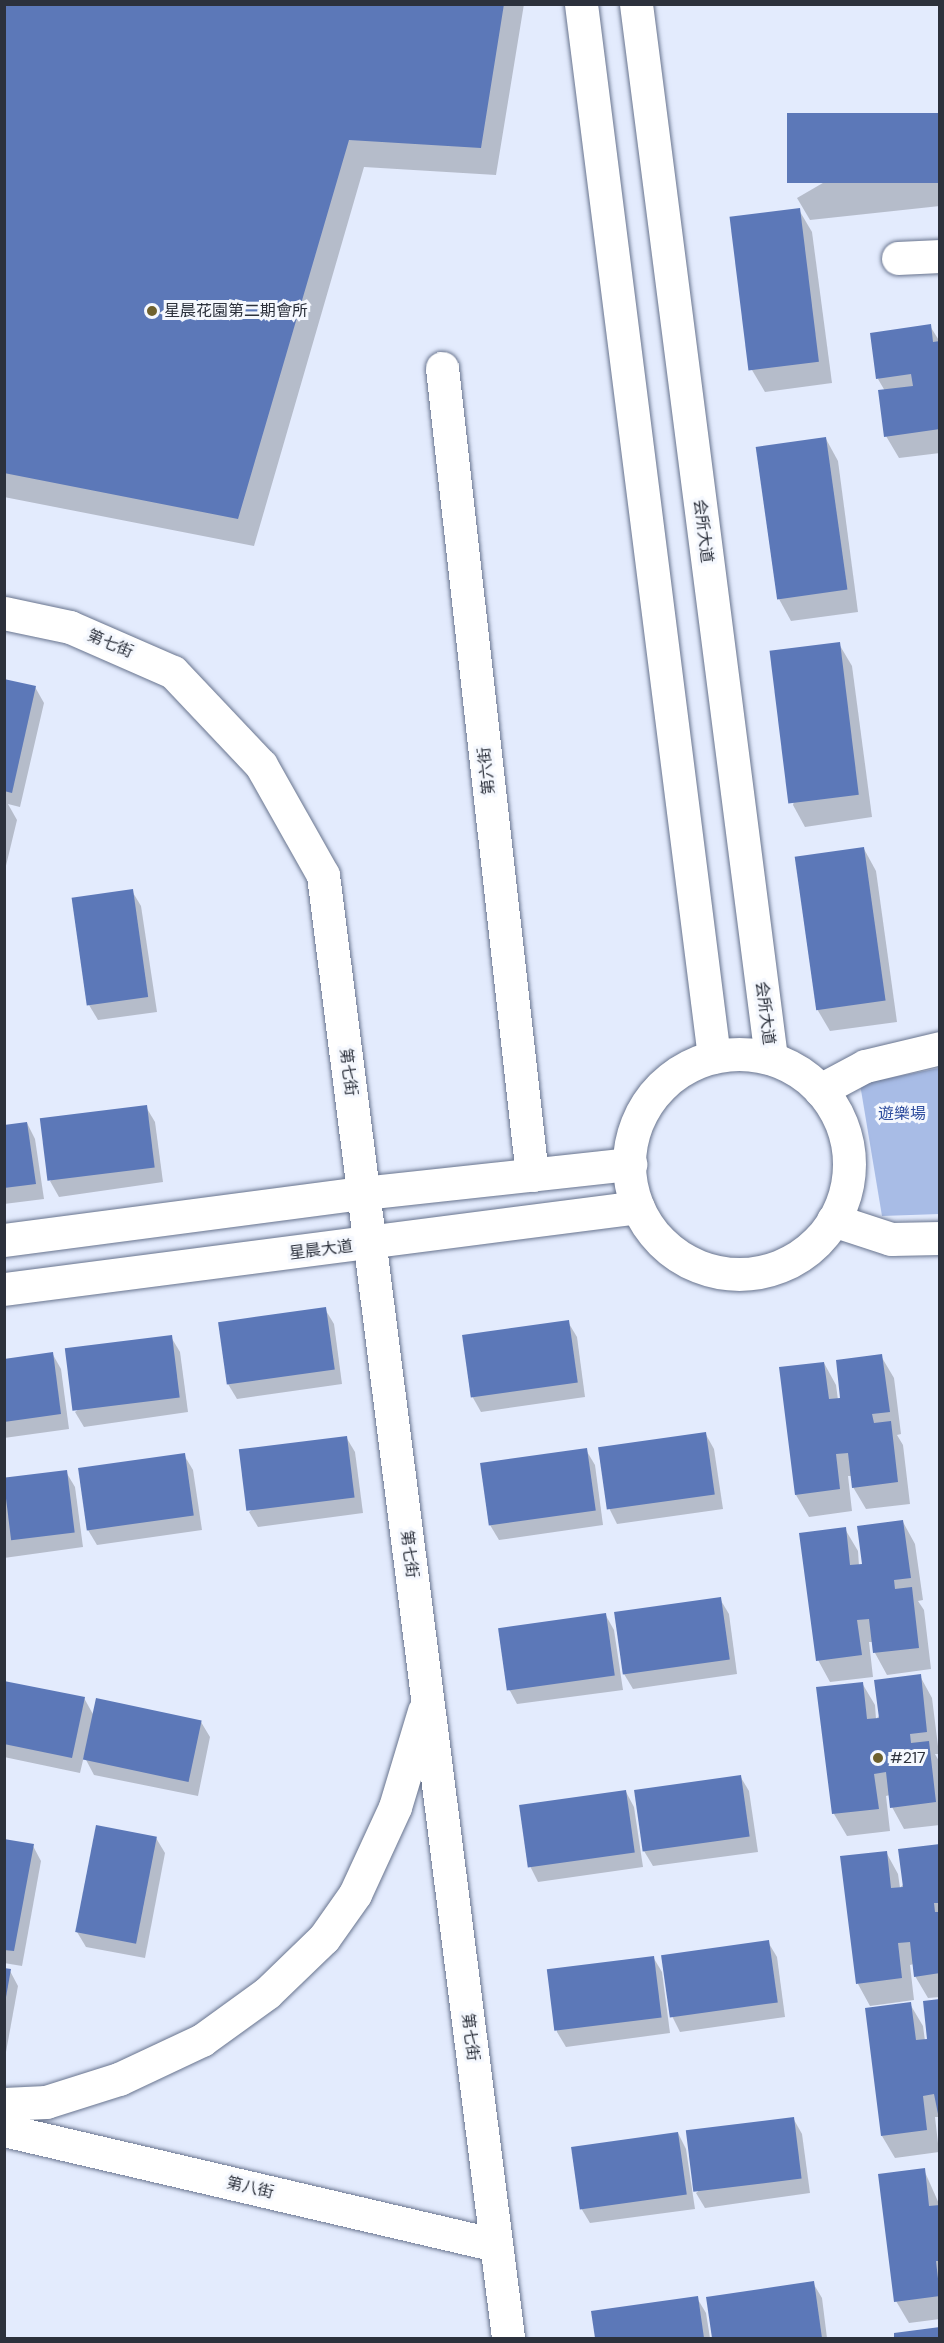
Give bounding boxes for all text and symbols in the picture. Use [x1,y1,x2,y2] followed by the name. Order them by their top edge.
[164,301,308,321] place label: 星晨花園第二期會所
[145,304,159,318] marker: 星晨花園第二期會所
[690,498,716,564] street label: 会所大道
[84,626,136,662] street label: 第七街
[475,746,499,796] street label: 第六街
[752,980,778,1046] street label: 会所大道
[336,1047,360,1097] street label: 第七街
[878,1104,926,1124] park label: 遊樂場
[288,1237,354,1263] street label: 星晨大道
[397,1529,421,1579] street label: 第七街
[890,1748,926,1768] place label: #217
[871,1751,885,1765] marker: #217
[458,2012,482,2062] street label: 第七街
[224,2173,276,2203] street label: 第八街

